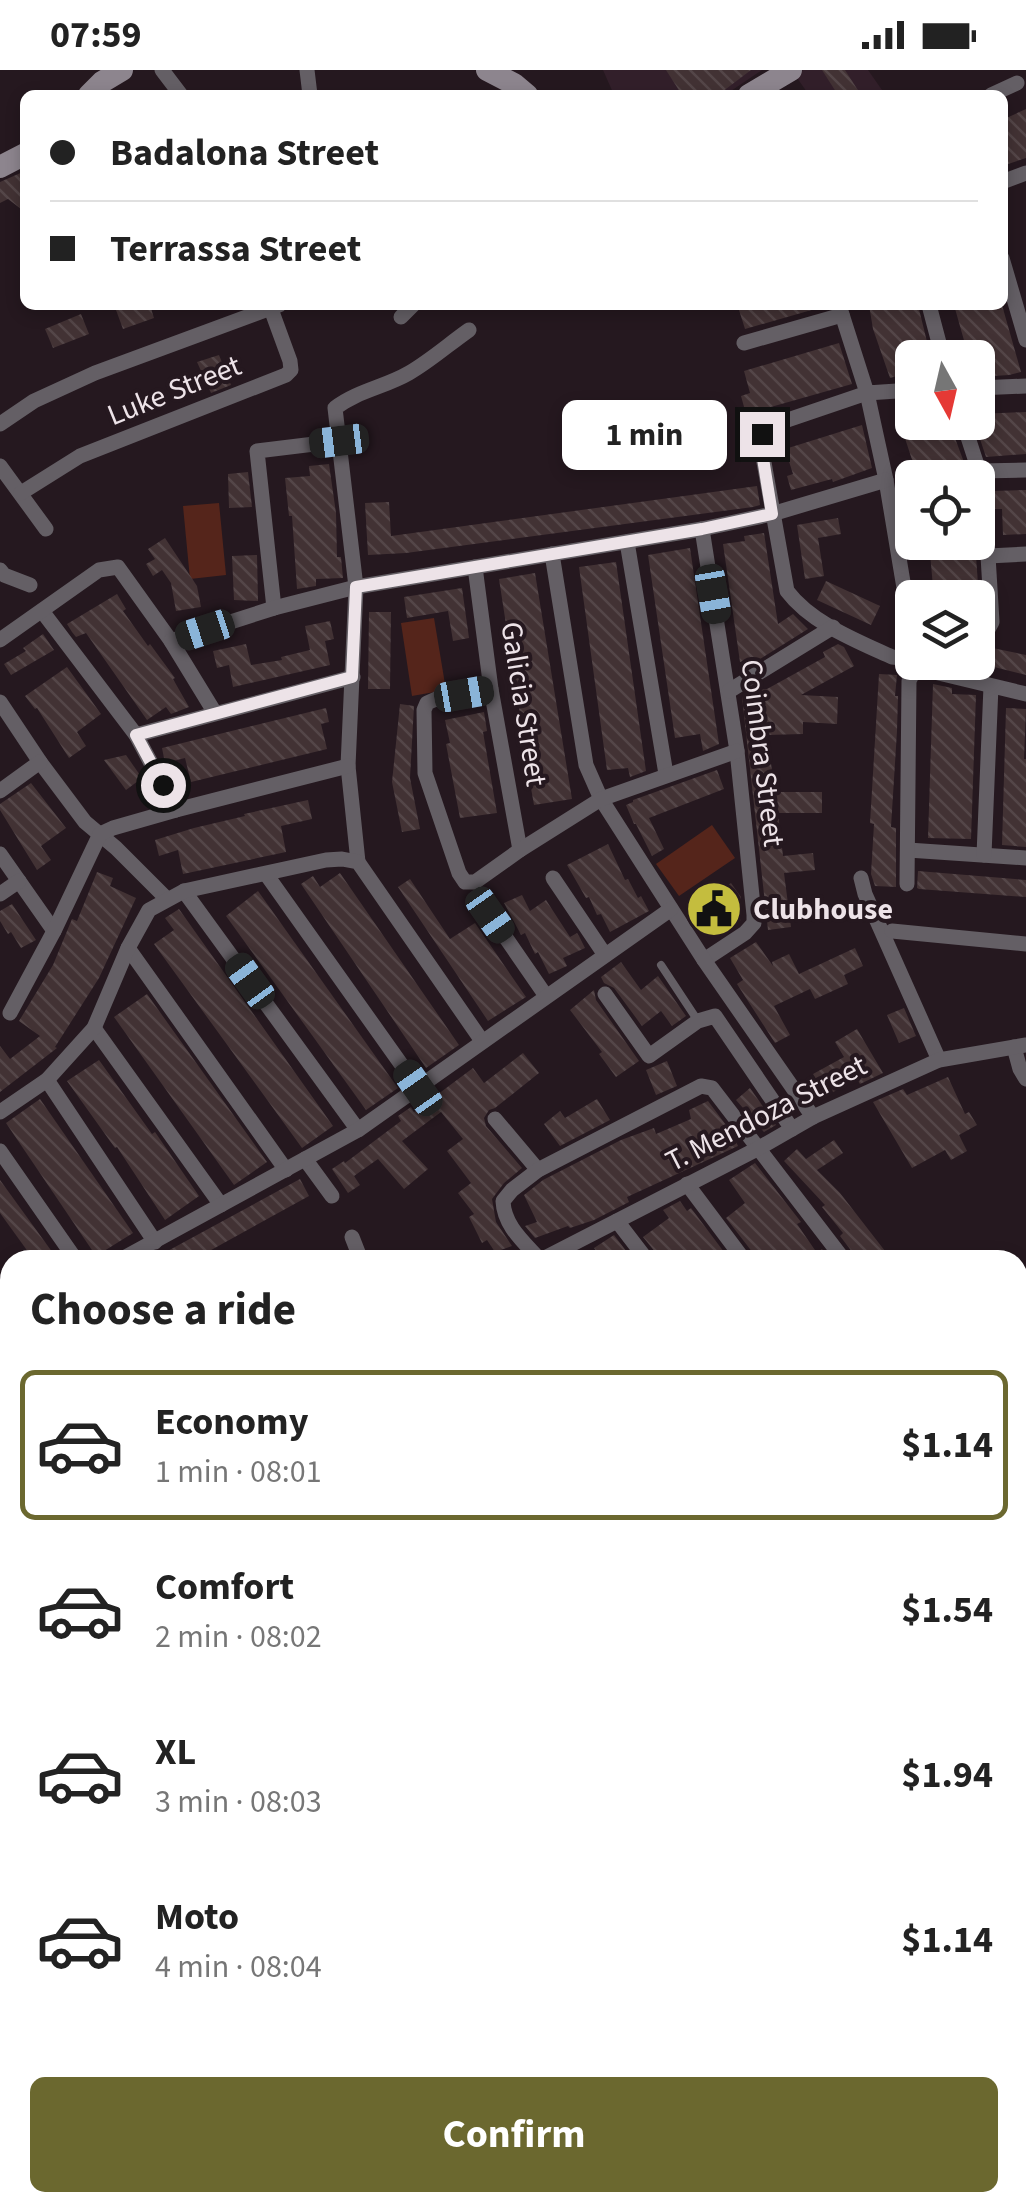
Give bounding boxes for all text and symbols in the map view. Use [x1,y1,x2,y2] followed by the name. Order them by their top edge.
[50,8,142,62] text: 07:59
[110,126,379,180] text: Badalona Street
[110,222,361,276] text: Terrassa Street
[895,340,995,440] north arrow
[895,340,995,680] map controls
[101,344,248,437] street label: Luke Street
[562,399,727,469] callout: 1 min
[606,412,683,458] text: 1 min
[740,412,785,457] route end
[307,422,371,460] car
[895,460,995,560] button: locate
[693,562,733,626] car
[895,580,995,680] button: layers
[172,606,238,654] car
[489,619,558,789] street label: Galicia Street
[730,657,795,849] street label: Coimbra Street
[432,674,496,714] car
[141,763,186,808] route start
[684,879,744,939] public building icon: Clubhouse
[461,882,519,948] car
[753,888,893,931] place label: Clubhouse
[220,948,280,1014] car
[658,1044,874,1183] street label: T. Mendoza Street
[389,1055,447,1121] car
[30,1278,296,1342] text: Choose a ride
[155,1395,308,1449] text: Economy
[35,1400,125,1490] icon: car
[901,1418,993,1472] text: $1.14
[155,1449,322,1495] text: 1 min · 08:01
[155,1560,294,1614] text: Comfort
[35,1565,125,1655] icon: car
[901,1583,993,1637] text: $1.54
[155,1614,322,1660] text: 2 min · 08:02
[155,1725,196,1779] text: XL
[35,1730,125,1820] icon: car
[901,1748,993,1802] text: $1.94
[155,1779,322,1825] text: 3 min · 08:03
[155,1890,239,1944] text: Moto
[35,1895,125,1985] icon: car
[901,1913,993,1967] text: $1.14
[155,1944,322,1990] text: 4 min · 08:04
[30,2077,998,2192] button: Confirm

